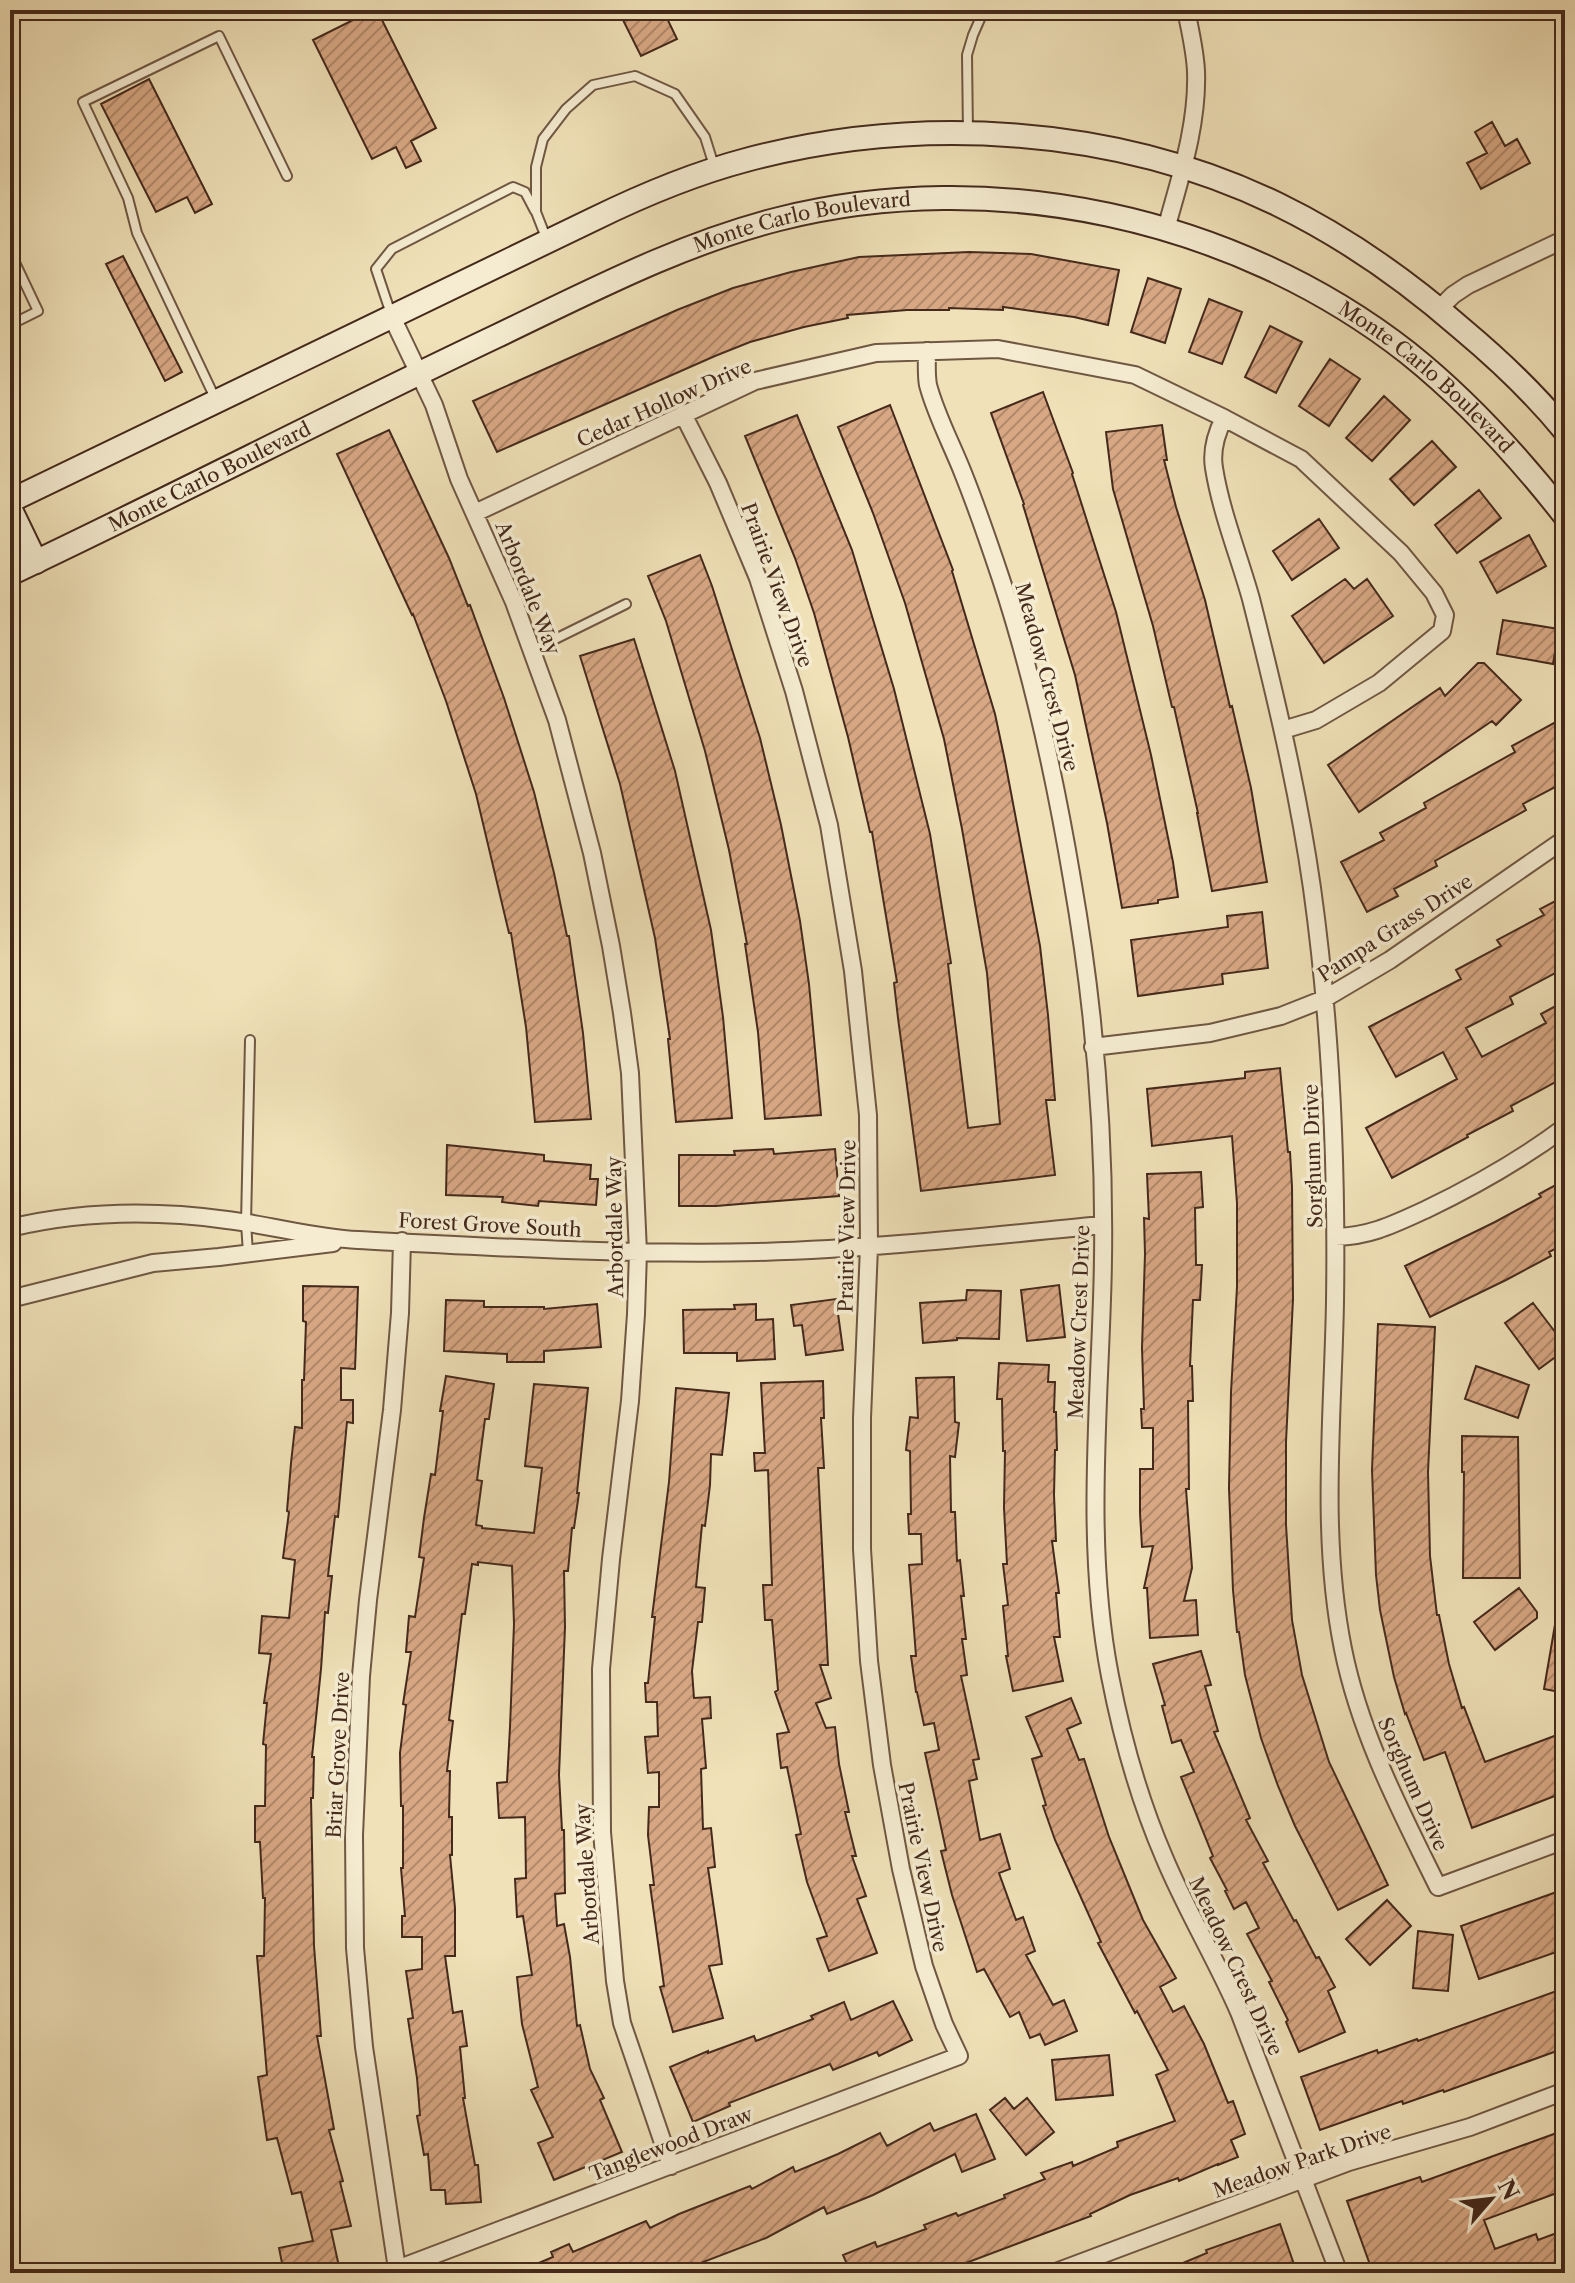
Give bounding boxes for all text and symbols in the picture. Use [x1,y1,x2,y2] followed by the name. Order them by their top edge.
[690,187,912,257] street label: Monte Carlo Boulevard
[1334,296,1518,458] street label: Monte Carlo Boulevard
[573,354,755,452] street label: Cedar Hollow Drive
[104,417,315,537] street label: Monte Carlo Boulevard
[736,500,818,670] street label: Prairie View Drive
[490,517,566,659] street label: Arbordale Way
[1010,580,1084,774] street label: Meadow Crest Drive
[1313,869,1477,987] street label: Pampa Grass Drive
[1298,1084,1328,1228] street label: Sorghum Drive
[833,1139,861,1313] street label: Prairie View Drive
[602,1155,628,1299] street label: Arbordale Way
[398,1208,583,1242] street label: Forest Grove South
[1064,1224,1094,1420] street label: Meadow Crest Drive
[322,1671,354,1839] street label: Briar Grove Drive
[1373,1713,1453,1855] street label: Sorghum Drive
[893,1780,953,1954] street label: Prairie View Drive
[570,1802,604,1946] street label: Arbordale Way
[1184,1873,1288,2059] street label: Meadow Crest Drive
[586,2102,756,2186] street label: Tanglewood Draw
[1210,2119,1394,2203] street label: Meadow Park Drive
[1451,2159,1531,2239] north arrow
[1492,2175,1525,2205] text: N

